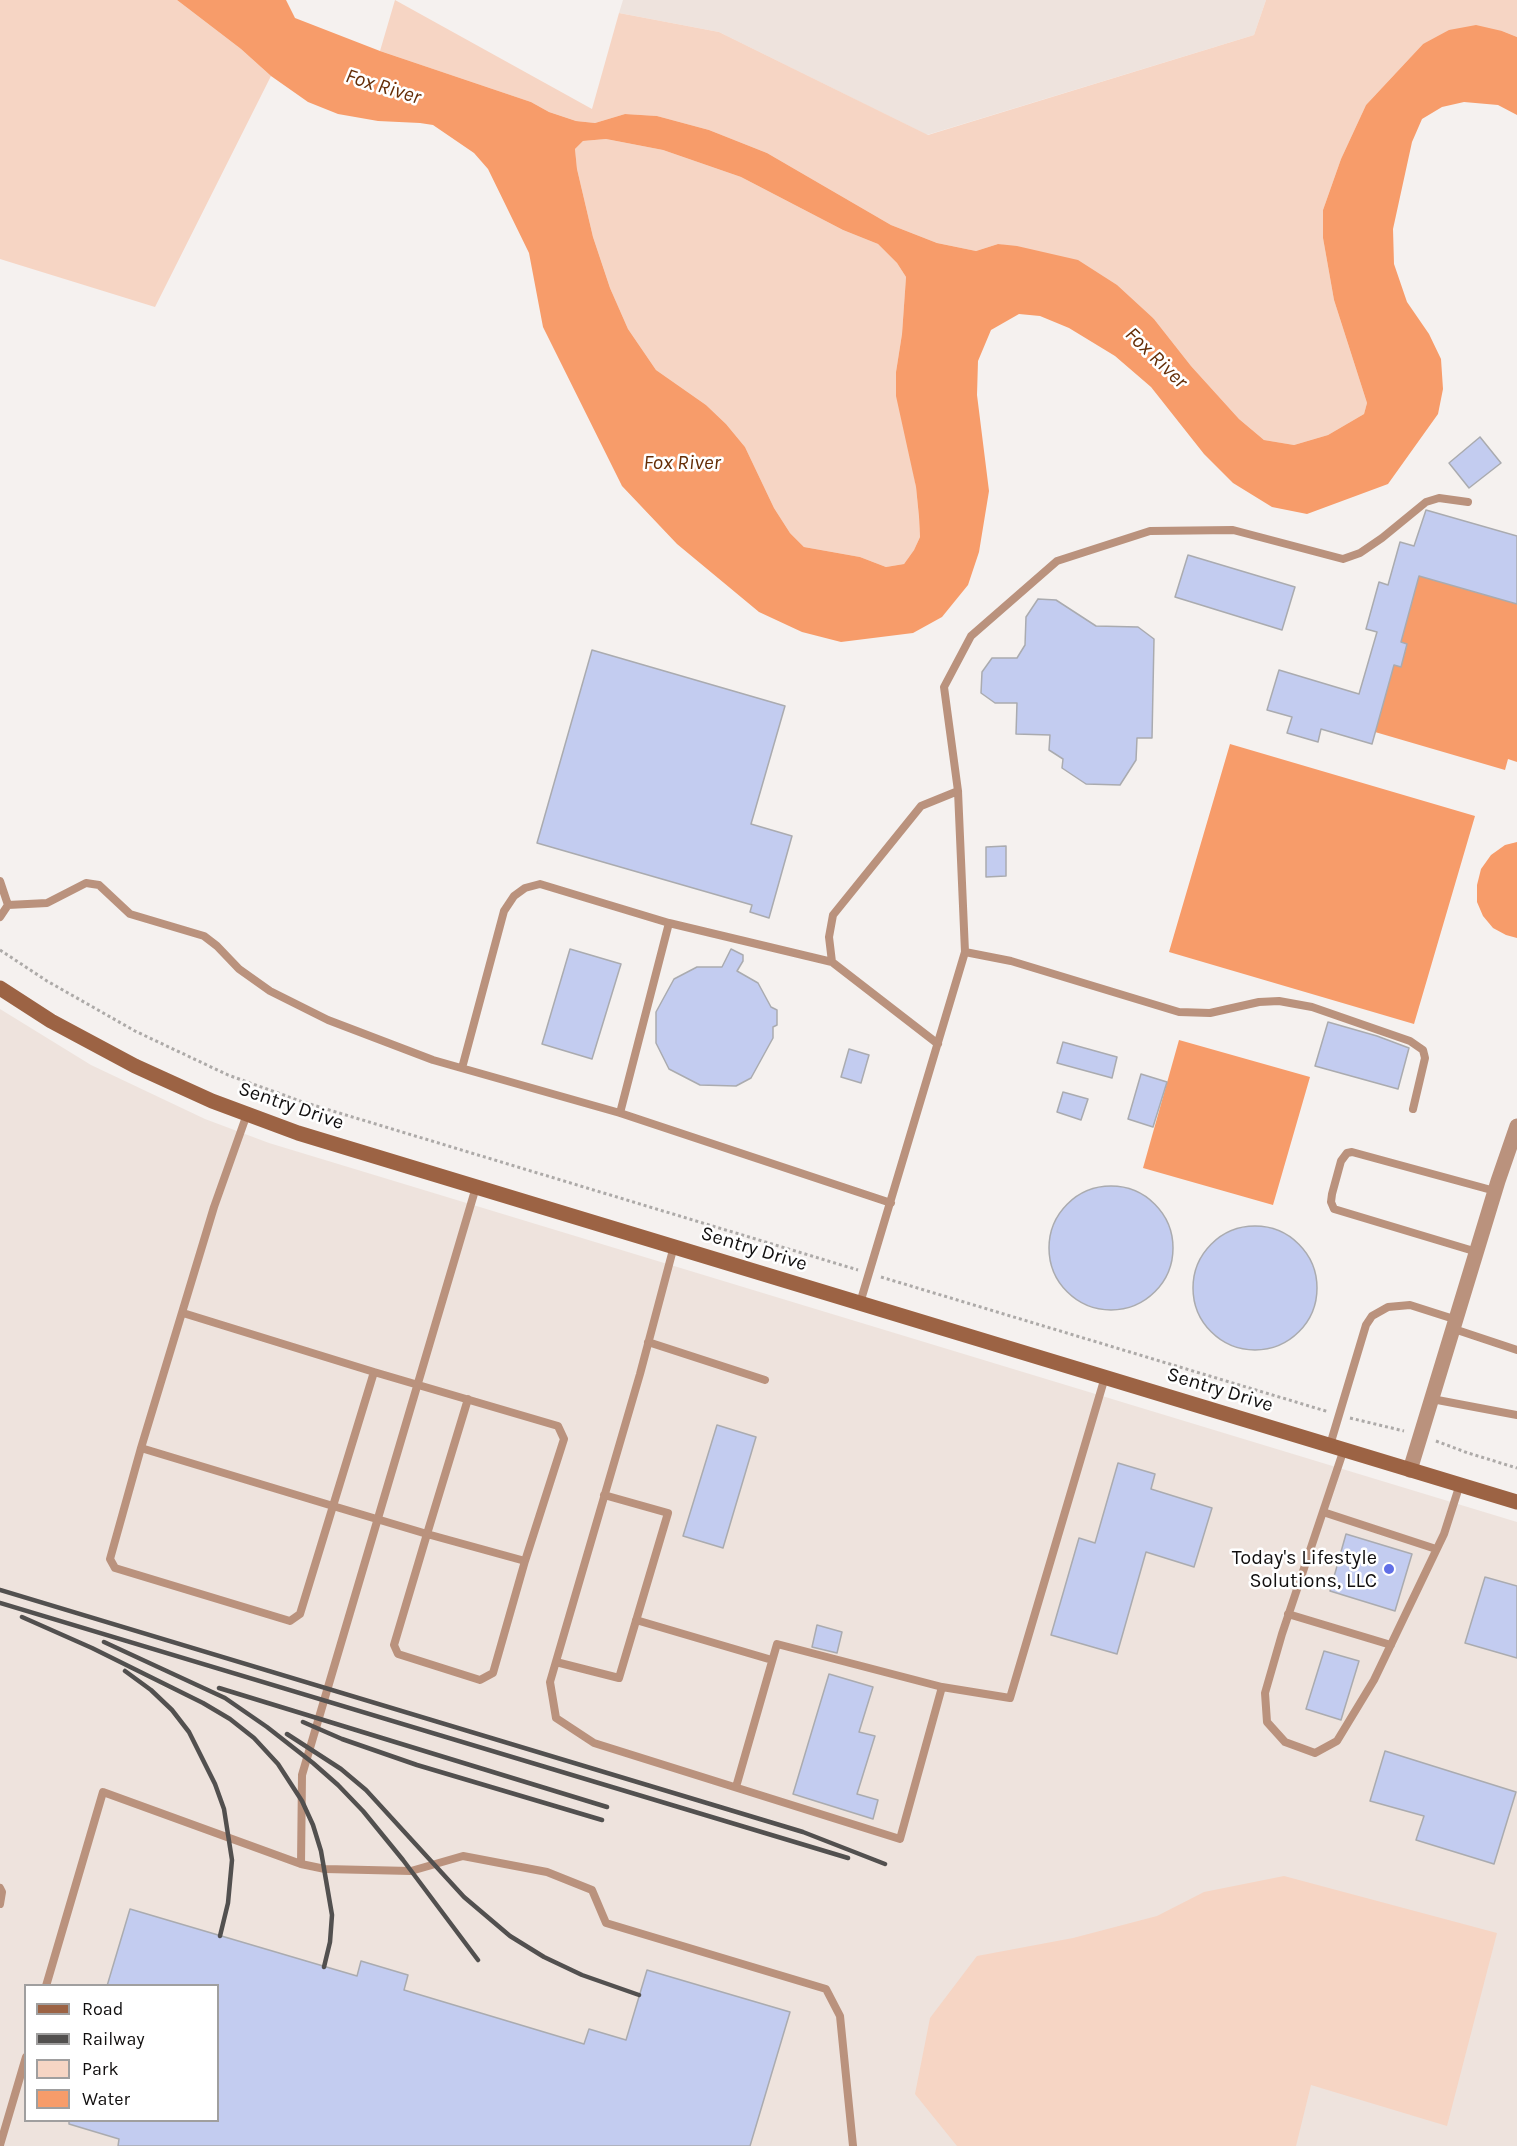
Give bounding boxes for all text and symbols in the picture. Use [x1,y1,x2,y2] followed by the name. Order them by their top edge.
[342,64,424,110] water label: Fox River
[1119,322,1193,394] water label: Fox River
[643,450,721,476] water label: Fox River
[235,1077,347,1135] street label: Sentry Drive
[698,1221,810,1277] street label: Sentry Drive
[1164,1362,1276,1418] street label: Sentry Drive
[1232,1546,1377,1593] place label: Today's Lifestyle Solutions, LLC
[1382,1562,1396,1576] marker: Today's Lifestyle Solutions, LLC
[24,1984,219,2122] legend
[82,1998,123,2020] text: Road
[82,2028,145,2050] text: Railway
[82,2058,119,2080] text: Park
[82,2088,130,2110] text: Water

